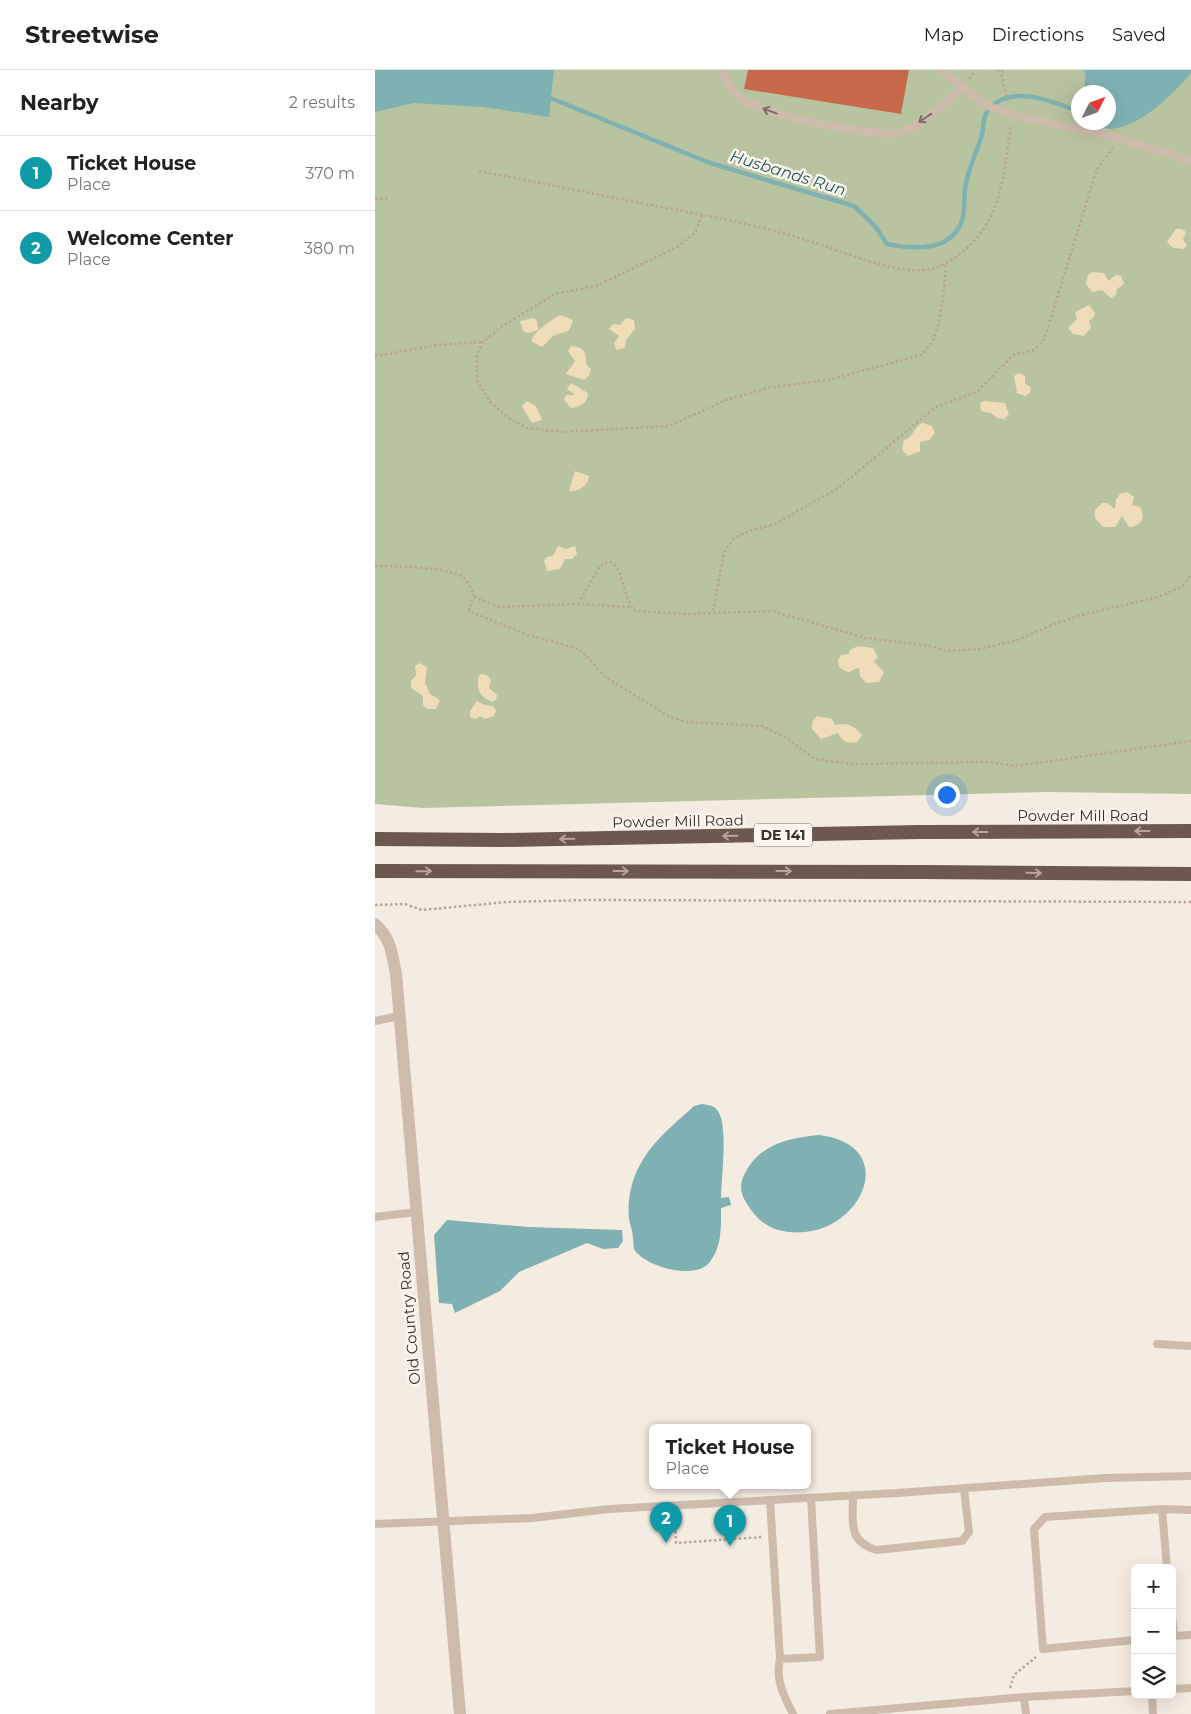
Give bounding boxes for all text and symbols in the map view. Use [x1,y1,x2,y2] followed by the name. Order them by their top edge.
[25,20,159,49] text: Streetwise
[924,24,964,46] text: Map
[992,24,1084,46] text: Directions
[1112,24,1166,46] text: Saved
[1071,85,1116,130] north arrow
[20,90,99,115] text: Nearby
[289,93,355,112] text: 2 results
[763,106,778,115] one-way arrow
[918,113,932,123] one-way arrow
[728,146,848,200] water label: Husbands Run
[67,152,196,175] text: Ticket House
[33,164,39,183] text: 1
[305,164,355,183] text: 370 m
[67,175,111,194] text: Place
[67,227,233,250] text: Welcome Center
[31,239,41,258] text: 2
[304,239,355,258] text: 380 m
[67,250,111,269] text: Place
[934,782,960,808] your location
[1017,806,1149,825] street label: Powder Mill Road
[612,810,744,832] street label: Powder Mill Road
[754,824,812,846] road number: DE 141
[1135,826,1151,836] one-way arrow
[972,827,988,837] one-way arrow
[722,831,738,841] one-way arrow
[560,834,576,844] one-way arrow
[415,866,431,876] one-way arrow
[613,866,629,875] one-way arrow
[775,866,791,876] one-way arrow
[1025,868,1041,878] one-way arrow
[394,1250,424,1386] street label: Old Country Road
[649,1424,811,1489] popup
[665,1436,795,1459] text: Ticket House
[665,1459,709,1478] text: Place
[650,1502,682,1543] pin: 2
[714,1505,746,1546] pin: 1
[1131,1564,1176,1699] map controls
[1131,1564,1176,1609] button: +
[1131,1609,1176,1654] button: −
[1131,1654,1176,1699] button: layers

